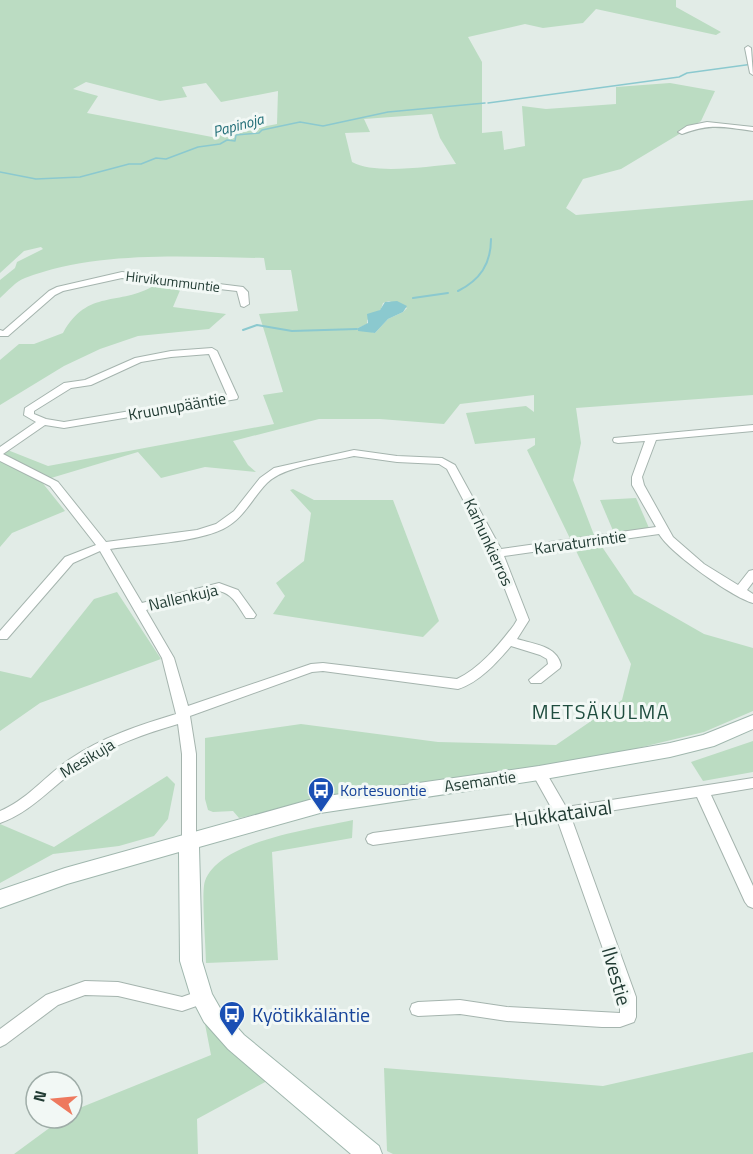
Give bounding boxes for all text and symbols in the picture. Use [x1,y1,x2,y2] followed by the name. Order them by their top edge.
[210,107,267,143] water label: Papinoja
[125,265,221,297] street label: Hirvikummuntie
[126,386,228,426] street label: Kruunupääntie
[458,494,520,590] street label: Karhunkierros
[532,524,628,560] street label: Karvaturrintie
[146,577,220,617] street label: Nallenkuja
[532,696,670,727] district label: METSÄKULMA
[55,732,119,784] street label: Mesikuja
[443,764,517,798] street label: Asemantie
[306,775,336,813] bus stop icon: Kortesuontie
[340,778,427,802] place label: Kortesuontie
[512,791,614,835] street label: Hukkataival
[594,943,640,1009] street label: Ilvestie
[217,999,247,1037] bus stop icon: Kyötikkäläntie
[252,999,370,1030] place label: Kyötikkäläntie
[24,1070,84,1130] north arrow
[26,1088,53,1105] text: N

